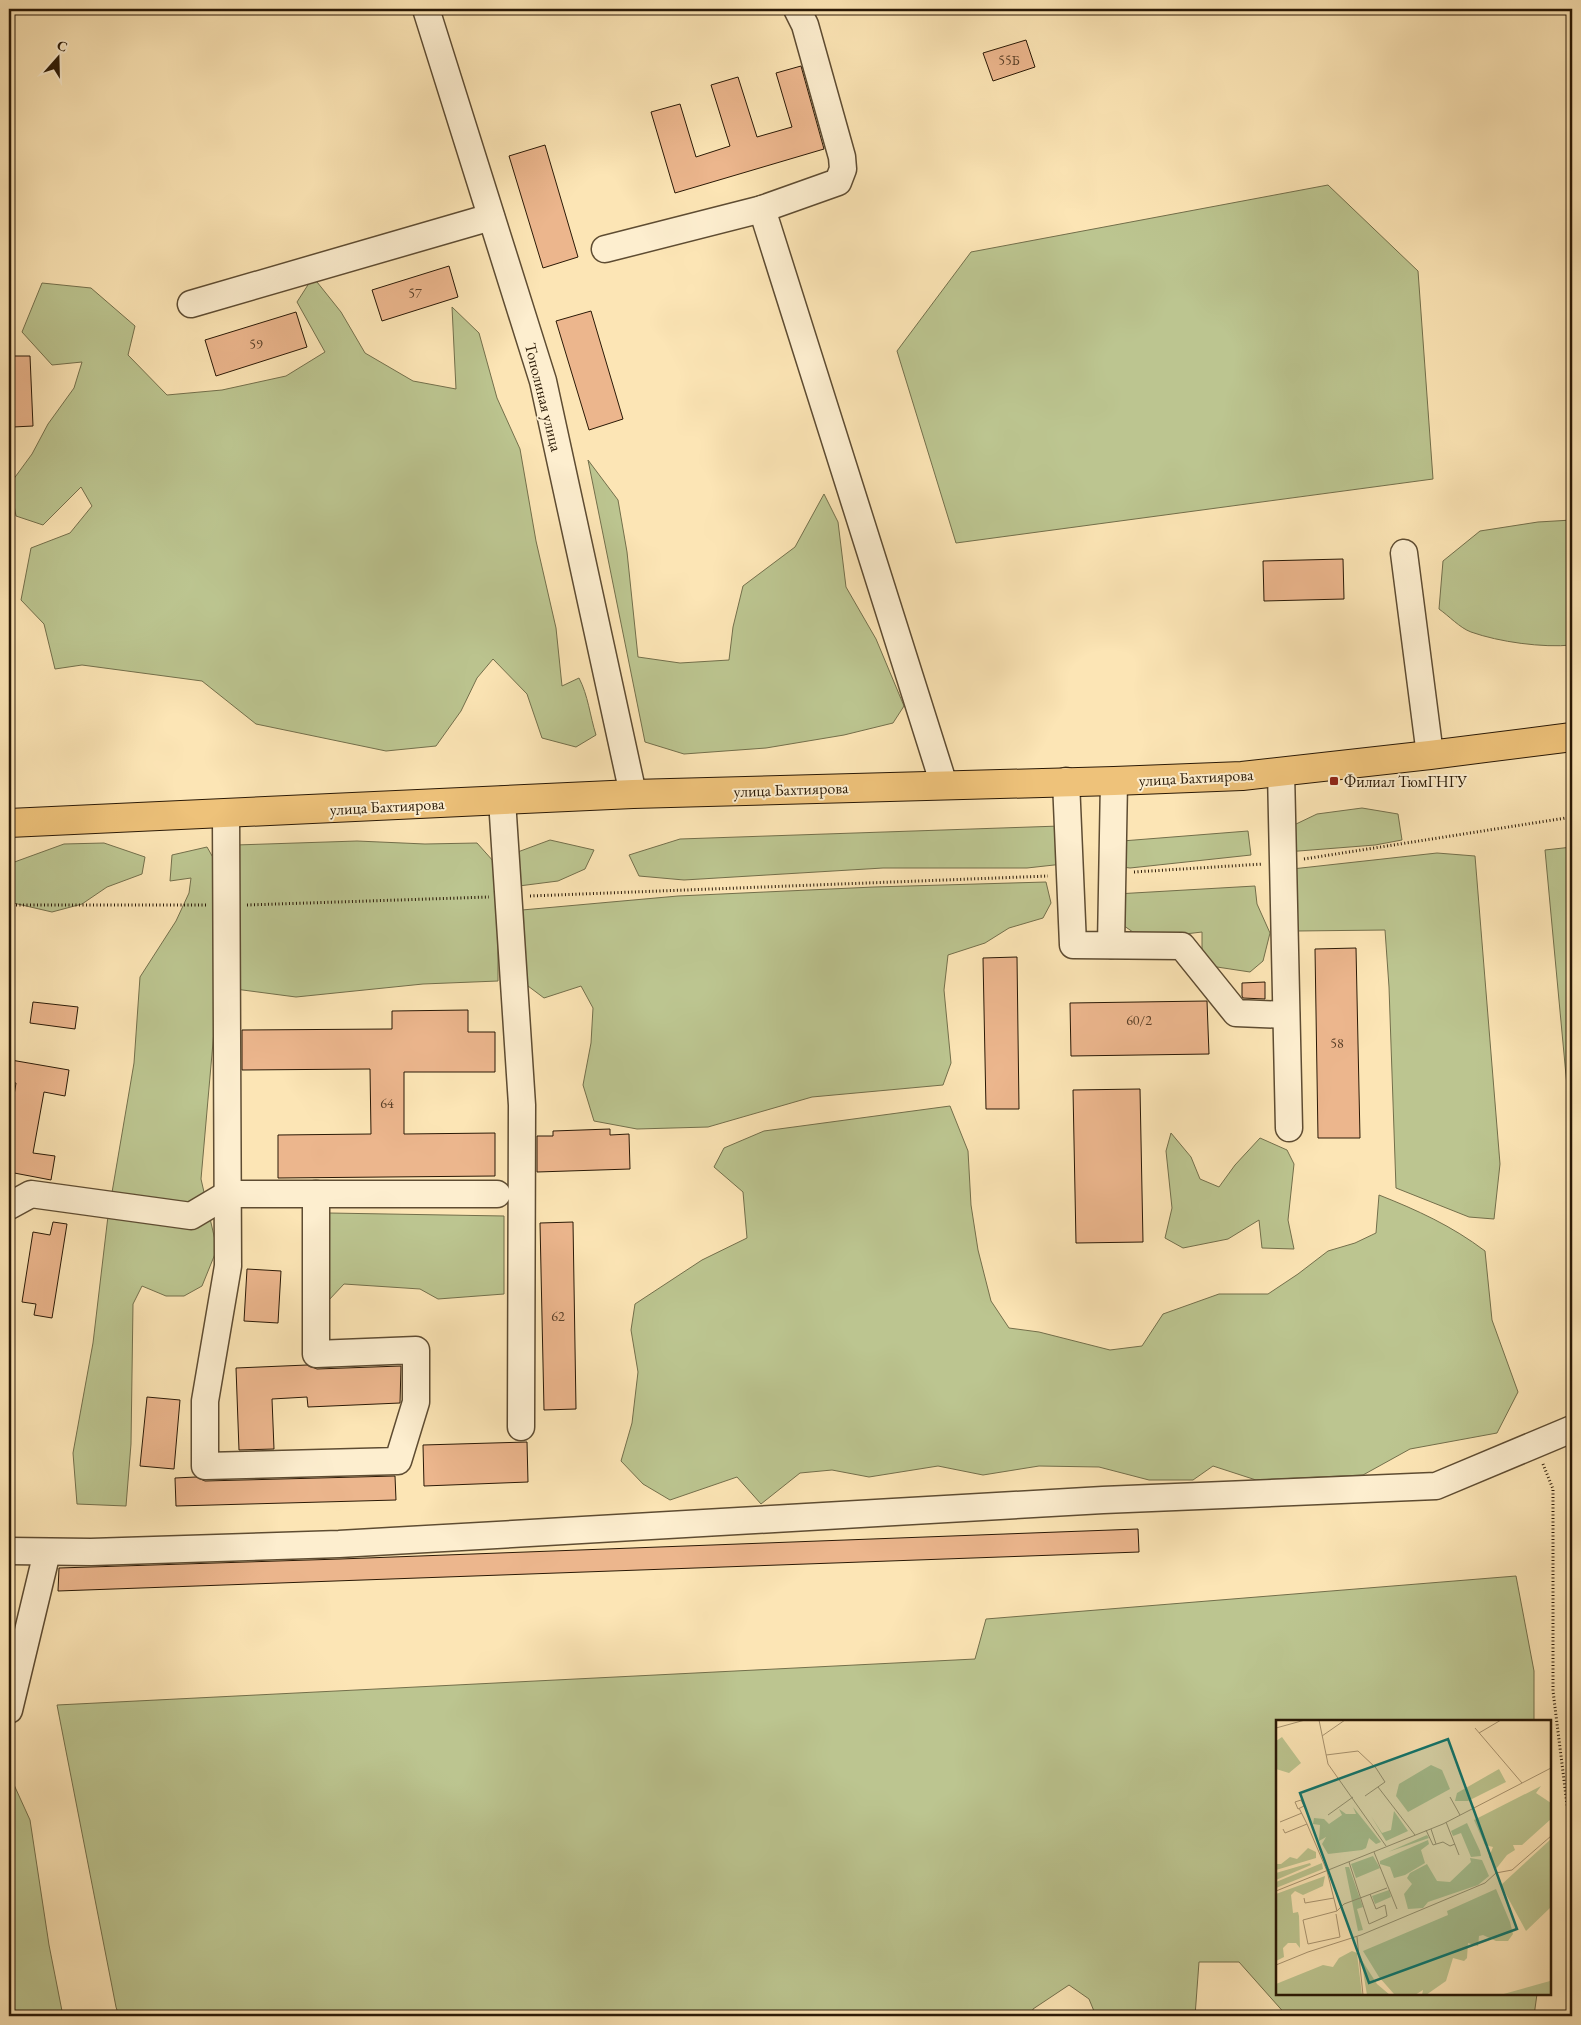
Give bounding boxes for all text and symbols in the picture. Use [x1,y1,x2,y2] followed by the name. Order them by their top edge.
[32,32,82,82] north arrow
[55,36,70,56] text: С
[998,51,1020,69] house number: 55Б
[408,284,422,302] house number: 57
[249,335,263,353] house number: 59
[520,341,567,454] street label: Тополиная улица
[1138,764,1254,791] street label: улица Бахтиярова
[1344,771,1468,792] place label: Филиал ТюмГНГУ
[1328,775,1340,787] marker: Филиал ТюмГНГУ
[733,777,849,802] street label: улица Бахтиярова
[329,793,445,820] street label: улица Бахтиярова
[1126,1011,1152,1029] house number: 60/2
[1330,1034,1344,1052] house number: 58
[380,1094,394,1112] house number: 64
[551,1307,565,1325] house number: 62
[1276,1720,1551,1995] inset map

